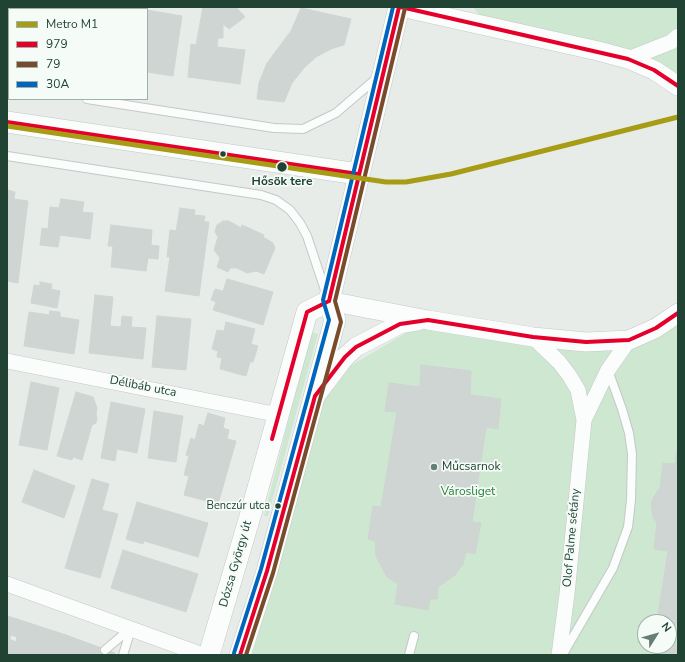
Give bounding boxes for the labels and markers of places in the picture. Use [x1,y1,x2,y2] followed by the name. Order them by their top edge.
[218,149,228,159] unlabelled marker
[275,160,289,174] marker: Hősök tere
[252,175,312,189] place label: Hősök tere
[442,460,500,474] place label: Műcsarnok
[429,462,439,472] marker: Műcsarnok
[206,499,270,513] place label: Benczúr utca
[273,501,283,511] marker: Benczúr utca

